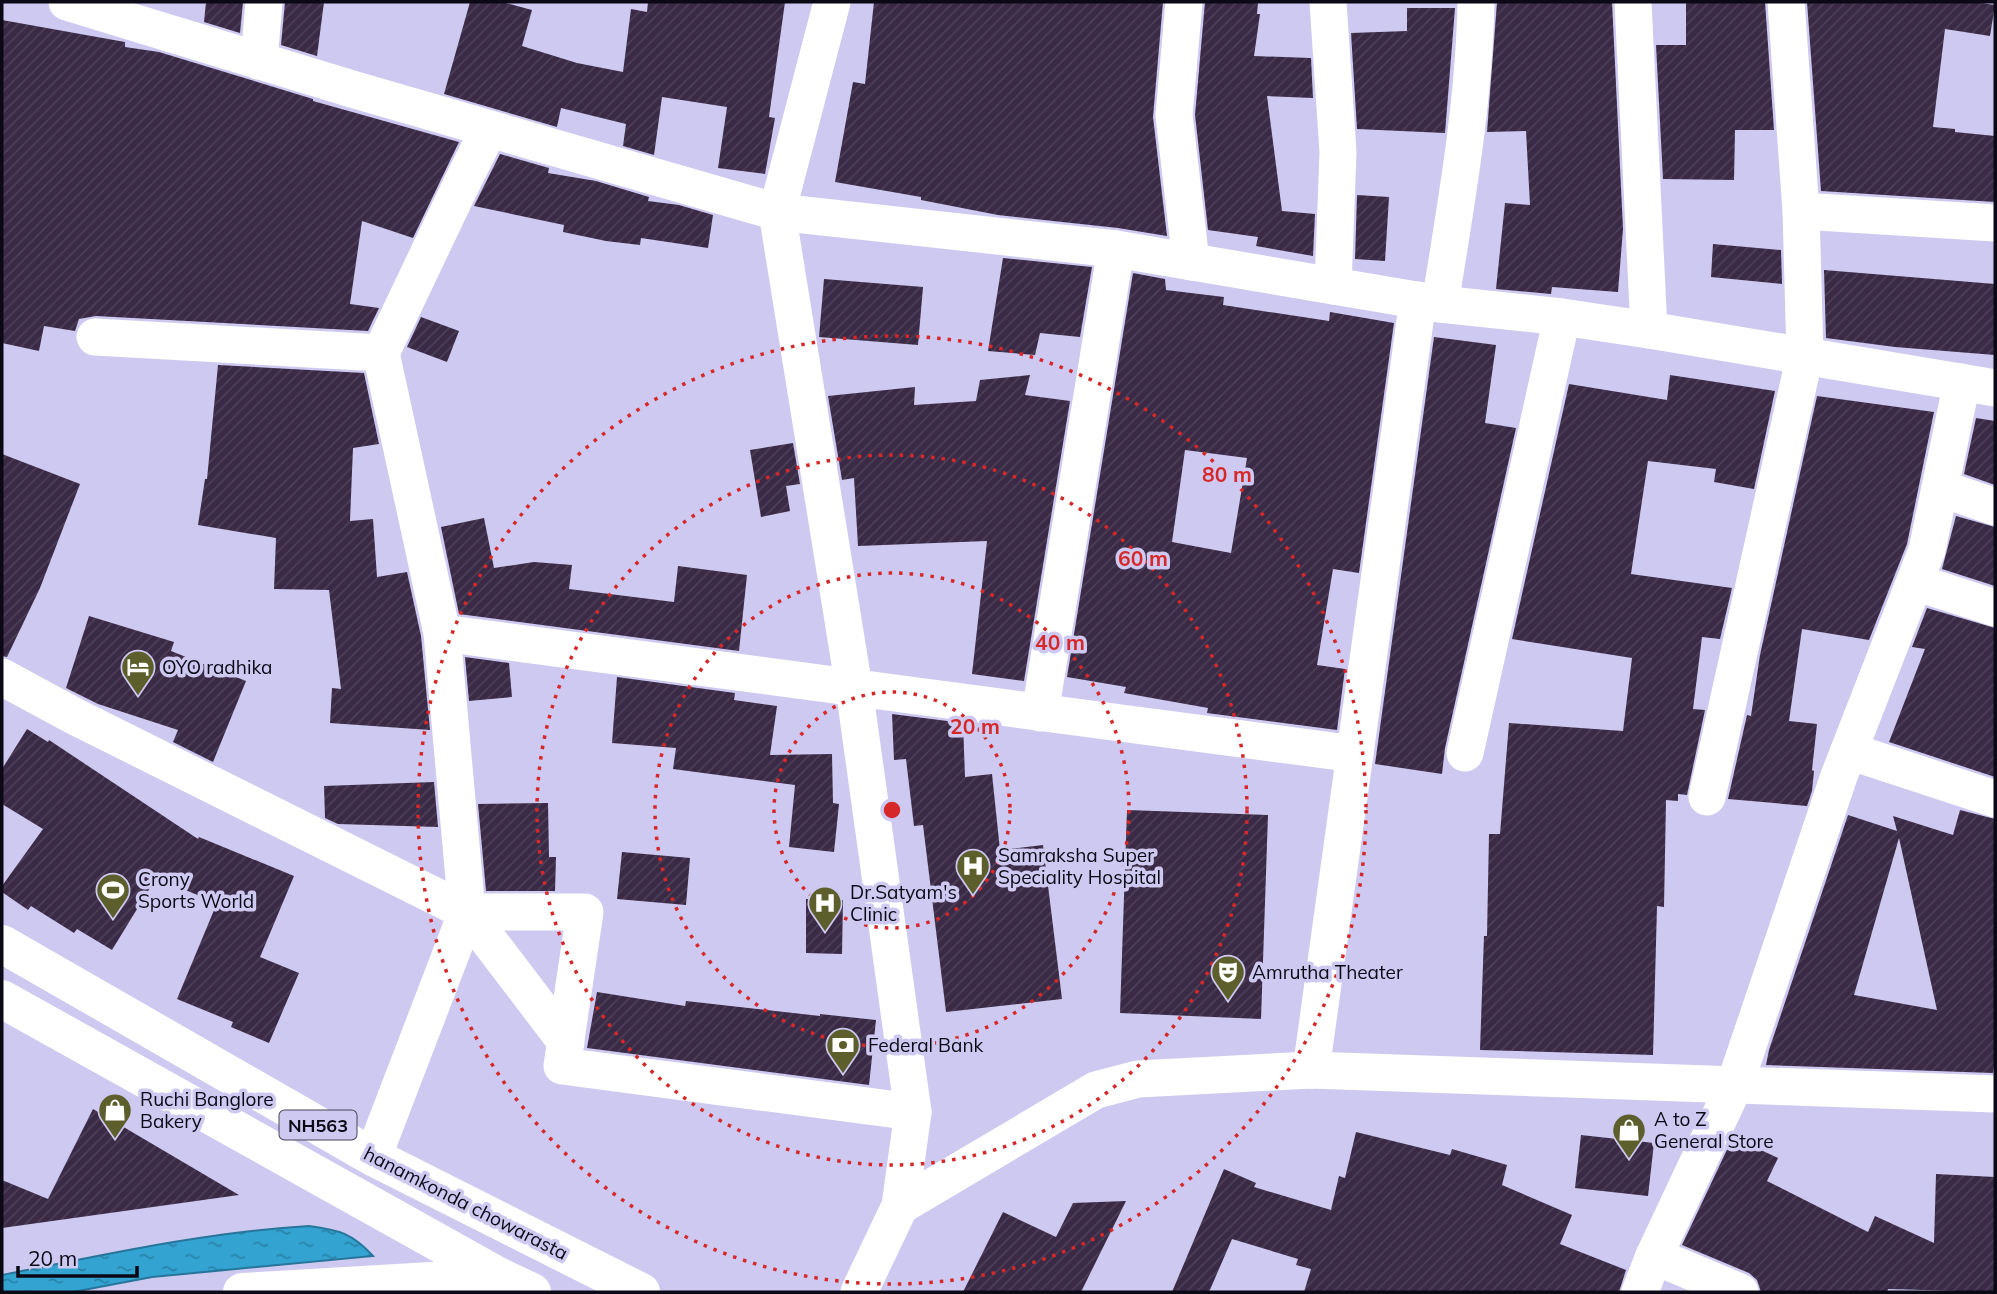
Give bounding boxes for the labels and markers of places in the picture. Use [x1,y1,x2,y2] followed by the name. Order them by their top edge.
[119,648,157,697] hotel icon: OYO radhika
[162,655,273,679] place label: OYO radhika
[880,798,904,822] centre of rings
[998,843,1161,889] place label: Samraksha Super Speciality Hospital
[954,847,992,896] hospital icon: Samraksha Super Speciality Hospital
[138,867,254,913] place label: Crony Sports World
[94,871,132,920] sports icon: Crony Sports World
[850,880,957,926] place label: Dr.Satyam's Clinic
[806,884,844,933] hospital icon: Dr.Satyam's Clinic
[1209,953,1247,1002] theatre icon: Amrutha Theater
[1252,960,1403,984] place label: Amrutha Theater
[824,1026,862,1075] bank icon: Federal Bank
[868,1033,984,1057] place label: Federal Bank
[140,1087,274,1133] place label: Ruchi Banglore Bakery
[96,1091,134,1140] shop icon: Ruchi Banglore Bakery
[1654,1107,1774,1153] place label: A to Z General Store
[1610,1111,1648,1160] shop icon: A to Z General Store

